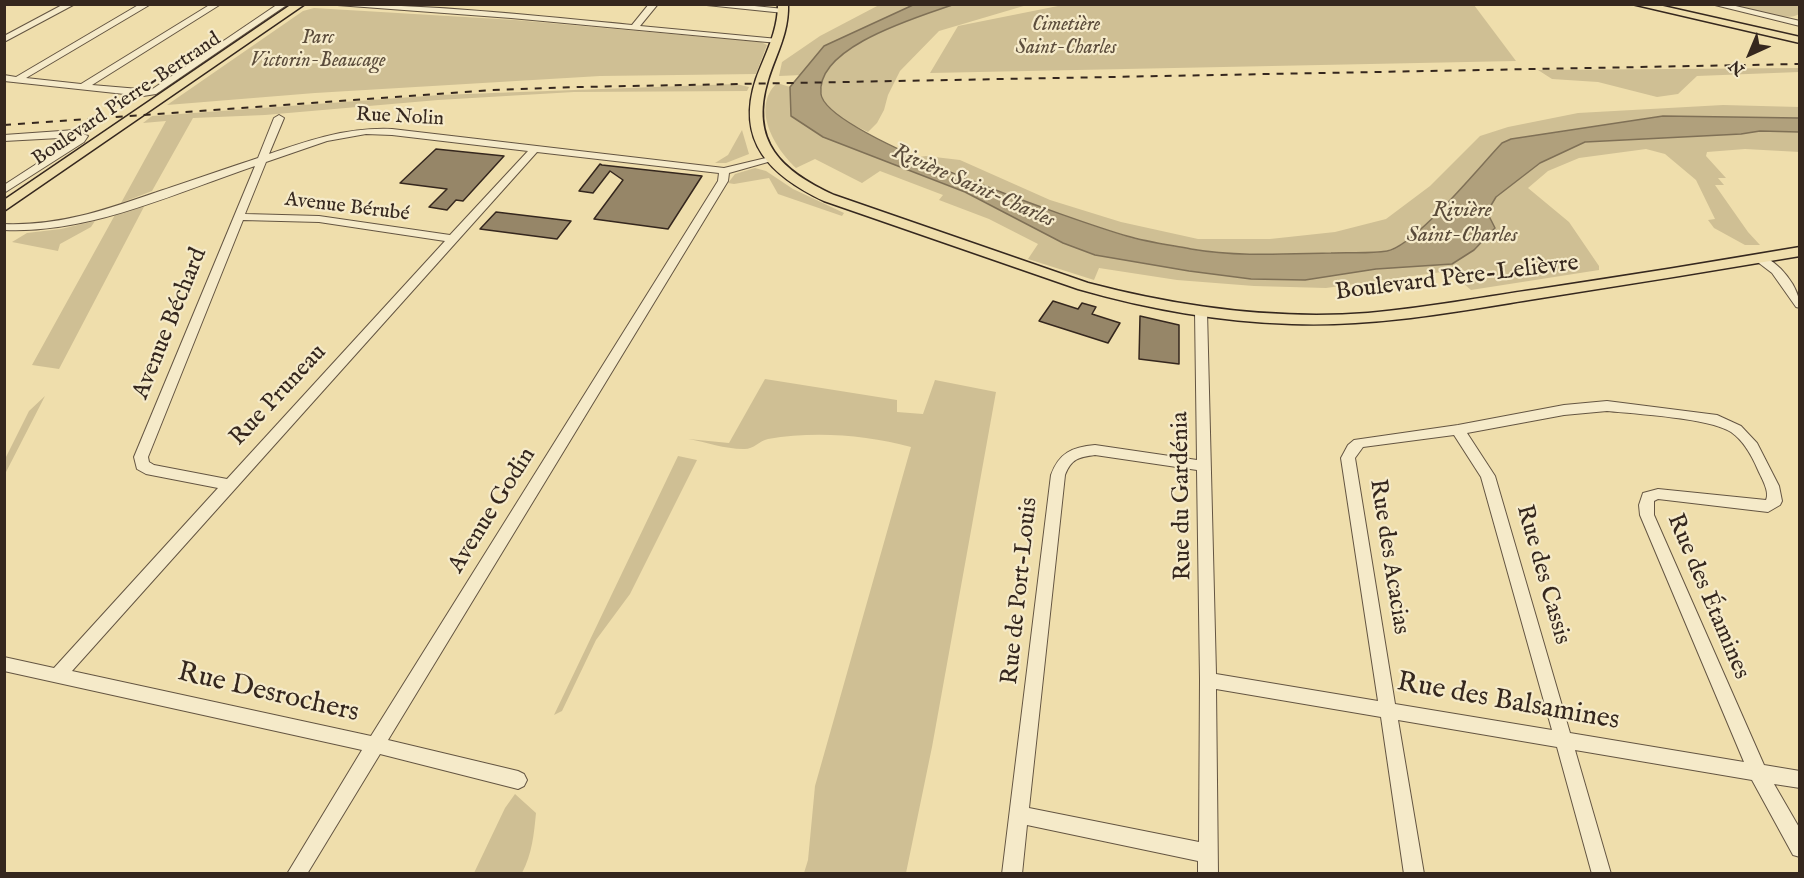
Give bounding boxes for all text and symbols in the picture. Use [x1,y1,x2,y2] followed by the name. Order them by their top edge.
[1016,14,1116,61] park label: Cimetière Saint-Charles
[1720,24,1780,84] north arrow
[250,27,386,74] park label: Parc Victorin-Beaucage
[28,28,226,172] street label: Boulevard Pierre-Bertrand
[1726,55,1749,79] text: N
[355,104,445,132] street label: Rue Nolin
[888,139,1058,235] water label: Rivière Saint-Charles
[283,188,411,228] street label: Avenue Bérubé
[1407,198,1517,249] water label: Rivière Saint-Charles
[128,244,214,404] street label: Avenue Béchard
[1334,250,1580,308] street label: Boulevard Père-Lelièvre
[225,339,333,453] street label: Rue Pruneau
[1167,411,1199,581] street label: Rue du Gardénia
[443,443,543,579] street label: Avenue Godin
[1362,477,1414,637] street label: Rue des Acacias
[997,496,1045,686] street label: Rue de Port-Louis
[1508,502,1576,648] street label: Rue des Cassis
[1659,510,1755,684] street label: Rue des Étamines
[174,657,362,731] street label: Rue Desrochers
[1394,667,1622,739] street label: Rue des Balsamines

